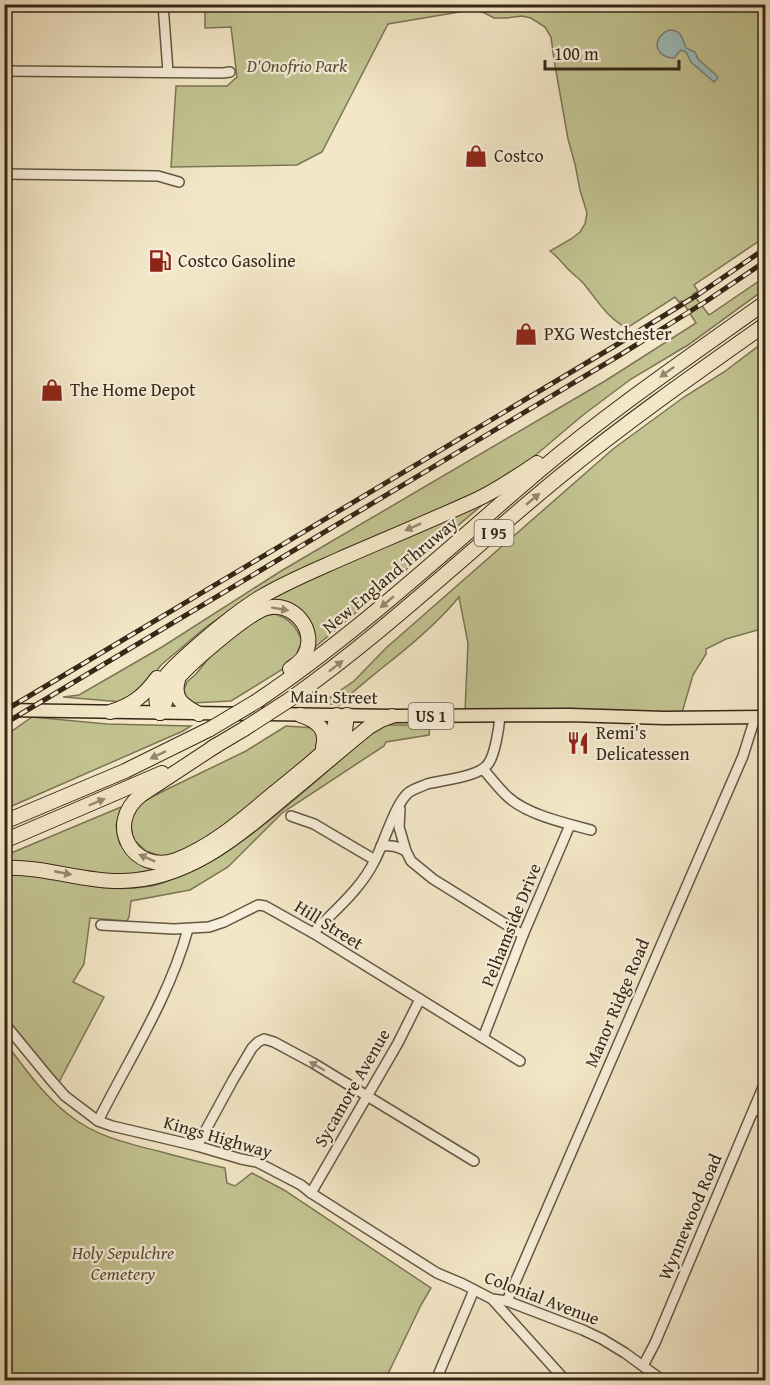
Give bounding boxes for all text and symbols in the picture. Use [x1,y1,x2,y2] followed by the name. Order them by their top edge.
[545,33,678,71] scale bar
[554,40,599,67] text: 100 m
[246,52,348,79] park label: D'Onofrio Park
[494,142,544,169] place label: Costco
[463,143,489,169] shop icon: Costco
[178,247,296,274] place label: Costco Gasoline
[147,248,173,274] fuel station icon: Costco Gasoline
[544,320,672,347] place label: PXG Westchester
[513,321,539,347] shop icon: PXG Westchester
[659,366,674,378] one-way arrow
[70,376,196,403] place label: The Home Depot
[39,377,65,403] shop icon: The Home Depot
[525,493,540,506] one-way arrow
[316,510,463,640] street label: New England Thruway
[474,520,514,546] road number: I 95
[403,522,421,532] one-way arrow
[380,595,395,608] one-way arrow
[271,605,290,614] one-way arrow
[328,659,344,672] one-way arrow
[290,682,379,711] street label: Main Street
[408,703,454,729] road number: US 1
[596,719,690,767] place label: Remi's Delicatessen
[565,730,591,756] restaurant icon: Remi's Delicatessen
[149,751,166,760] one-way arrow
[88,797,106,806] one-way arrow
[137,853,155,863] one-way arrow
[473,859,548,991] street label: Pelhamside Drive
[53,869,72,878] one-way arrow
[290,893,369,957] street label: Hill Street
[577,934,656,1072] street label: Manor Ridge Road
[307,1023,397,1152] street label: Sycamore Avenue
[308,1061,325,1071] one-way arrow
[161,1108,276,1165] street label: Kings Highway
[651,1149,728,1284] street label: Wynnewood Road
[71,1239,174,1287] park label: Holy Sepulchre Cemetery
[481,1263,604,1332] street label: Colonial Avenue

